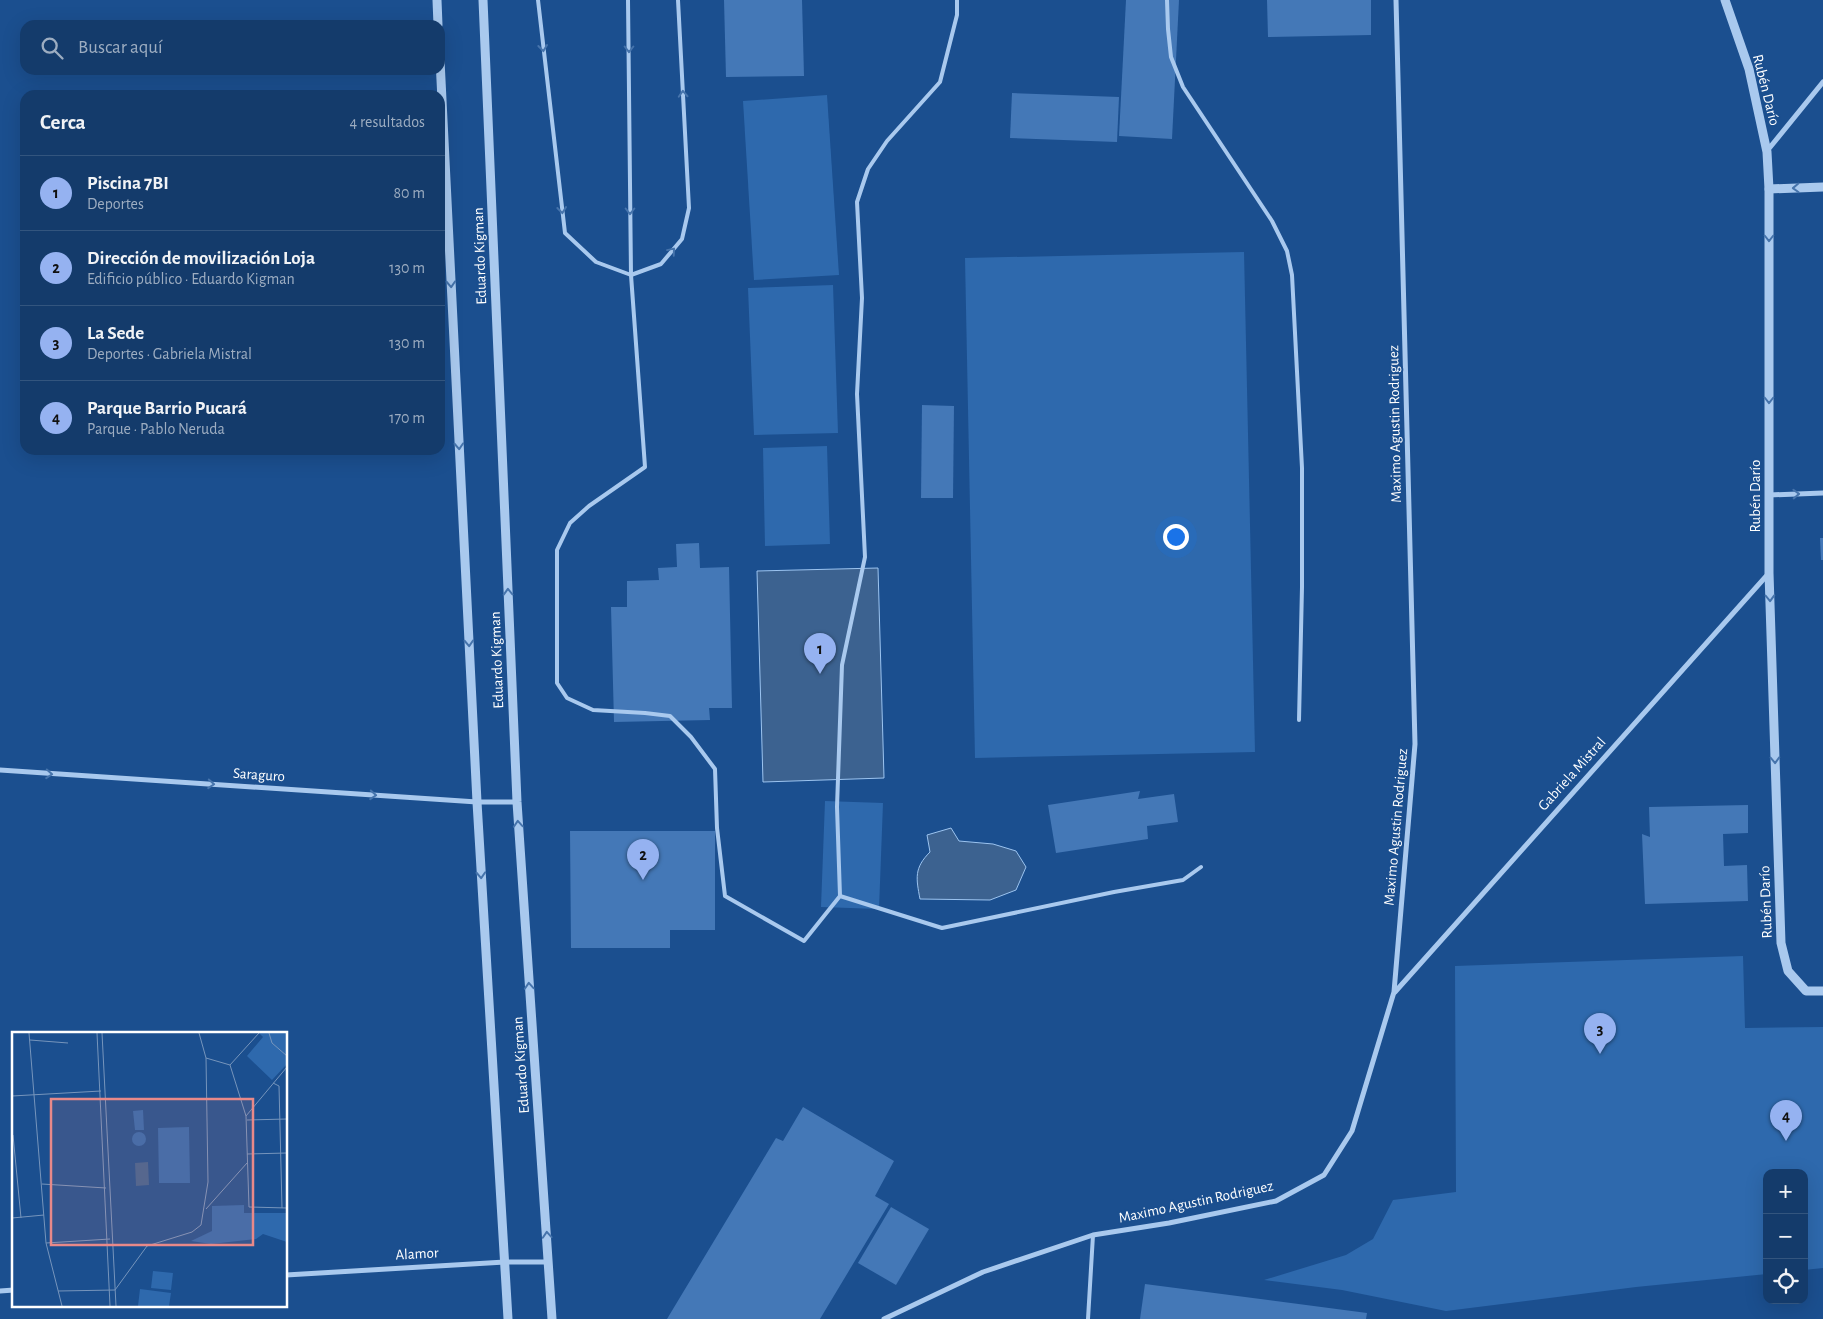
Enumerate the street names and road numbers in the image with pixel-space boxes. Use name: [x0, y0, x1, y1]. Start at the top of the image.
street label: Rubén Darío: [1750, 53, 1782, 127]
street label: Eduardo Kigman: [471, 207, 489, 305]
street label: Maximo Agustin Rodriguez: [1386, 345, 1404, 503]
street label: Rubén Darío: [1748, 460, 1763, 532]
street label: Eduardo Kigman: [488, 611, 506, 709]
street label: Gabriela Mistral: [1535, 734, 1609, 814]
street label: Maximo Agustin Rodriguez: [1382, 748, 1410, 906]
street label: Saraguro: [232, 766, 286, 784]
street label: Rubén Darío: [1757, 865, 1775, 939]
street label: Eduardo Kigman: [510, 1016, 532, 1114]
street label: Maximo Agustin Rodriguez: [1117, 1178, 1275, 1226]
street label: Alamor: [395, 1245, 439, 1263]

